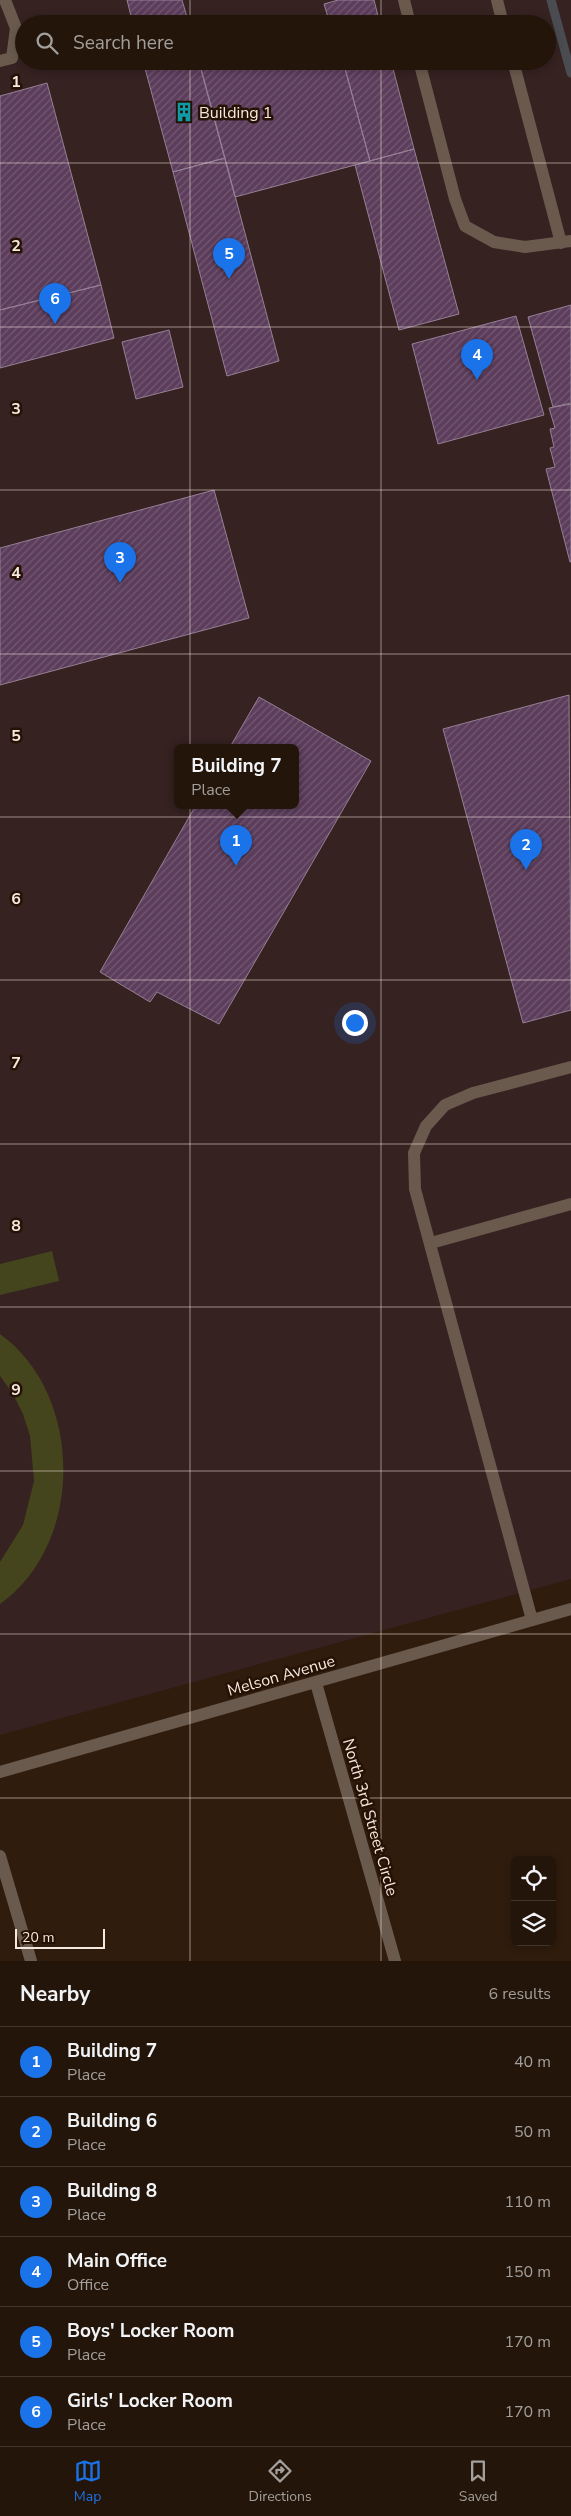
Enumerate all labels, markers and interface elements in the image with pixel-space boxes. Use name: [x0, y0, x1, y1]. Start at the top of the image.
search box: [15, 15, 556, 70]
icon: search: [33, 29, 61, 57]
text: Search here: [73, 30, 174, 56]
text: 1: [11, 71, 21, 93]
building icon: Building 1: [173, 101, 195, 123]
place label: Building 1: [199, 102, 272, 124]
text: 2: [11, 235, 21, 257]
pin: 5: [213, 238, 245, 279]
pin: 6: [39, 283, 71, 324]
pin: 4: [461, 339, 493, 380]
text: 3: [11, 398, 21, 420]
pin: 3: [104, 542, 136, 583]
text: 4: [11, 562, 21, 584]
text: 5: [11, 725, 21, 747]
popup: [174, 744, 299, 809]
text: Building 7: [191, 753, 282, 779]
text: Place: [191, 779, 230, 801]
pin: 1: [220, 825, 252, 866]
pin: 2: [510, 829, 542, 870]
text: 6: [11, 888, 21, 910]
your location: [342, 1010, 368, 1036]
text: 7: [11, 1052, 21, 1074]
text: 8: [11, 1215, 21, 1237]
text: 9: [11, 1379, 21, 1401]
street label: Melson Avenue: [225, 1650, 338, 1702]
street label: North 3rd Street Circle: [337, 1736, 403, 1899]
map controls: [511, 1856, 556, 1946]
button: locate: [511, 1856, 556, 1901]
button: layers: [511, 1901, 556, 1946]
scale bar: [15, 1926, 105, 1949]
text: 20 m: [22, 1928, 54, 1947]
text: Nearby: [20, 1980, 90, 2008]
text: 6 results: [489, 1983, 551, 2005]
text: Building 7: [67, 2038, 157, 2064]
text: 1: [31, 2051, 41, 2073]
text: 40 m: [514, 2051, 551, 2073]
text: Place: [67, 2064, 106, 2086]
text: Building 6: [67, 2108, 157, 2134]
text: 2: [31, 2121, 41, 2143]
text: 50 m: [514, 2121, 551, 2143]
text: Place: [67, 2134, 106, 2156]
text: Building 8: [67, 2178, 157, 2204]
text: 3: [31, 2191, 41, 2213]
text: 110 m: [504, 2191, 551, 2213]
text: Place: [67, 2204, 106, 2226]
text: Main Office: [67, 2248, 167, 2274]
text: 4: [31, 2261, 41, 2283]
text: 150 m: [504, 2261, 551, 2283]
text: Office: [67, 2274, 109, 2296]
text: Boys' Locker Room: [67, 2318, 234, 2344]
text: 5: [31, 2331, 41, 2353]
text: 170 m: [504, 2331, 551, 2353]
text: Place: [67, 2344, 106, 2366]
text: Girls' Locker Room: [67, 2388, 233, 2414]
text: 6: [31, 2401, 41, 2423]
text: 170 m: [504, 2401, 551, 2423]
text: Place: [67, 2414, 106, 2436]
tab: Map: [74, 2457, 102, 2506]
tab: Directions: [249, 2457, 312, 2506]
tab: Saved: [459, 2457, 497, 2506]

